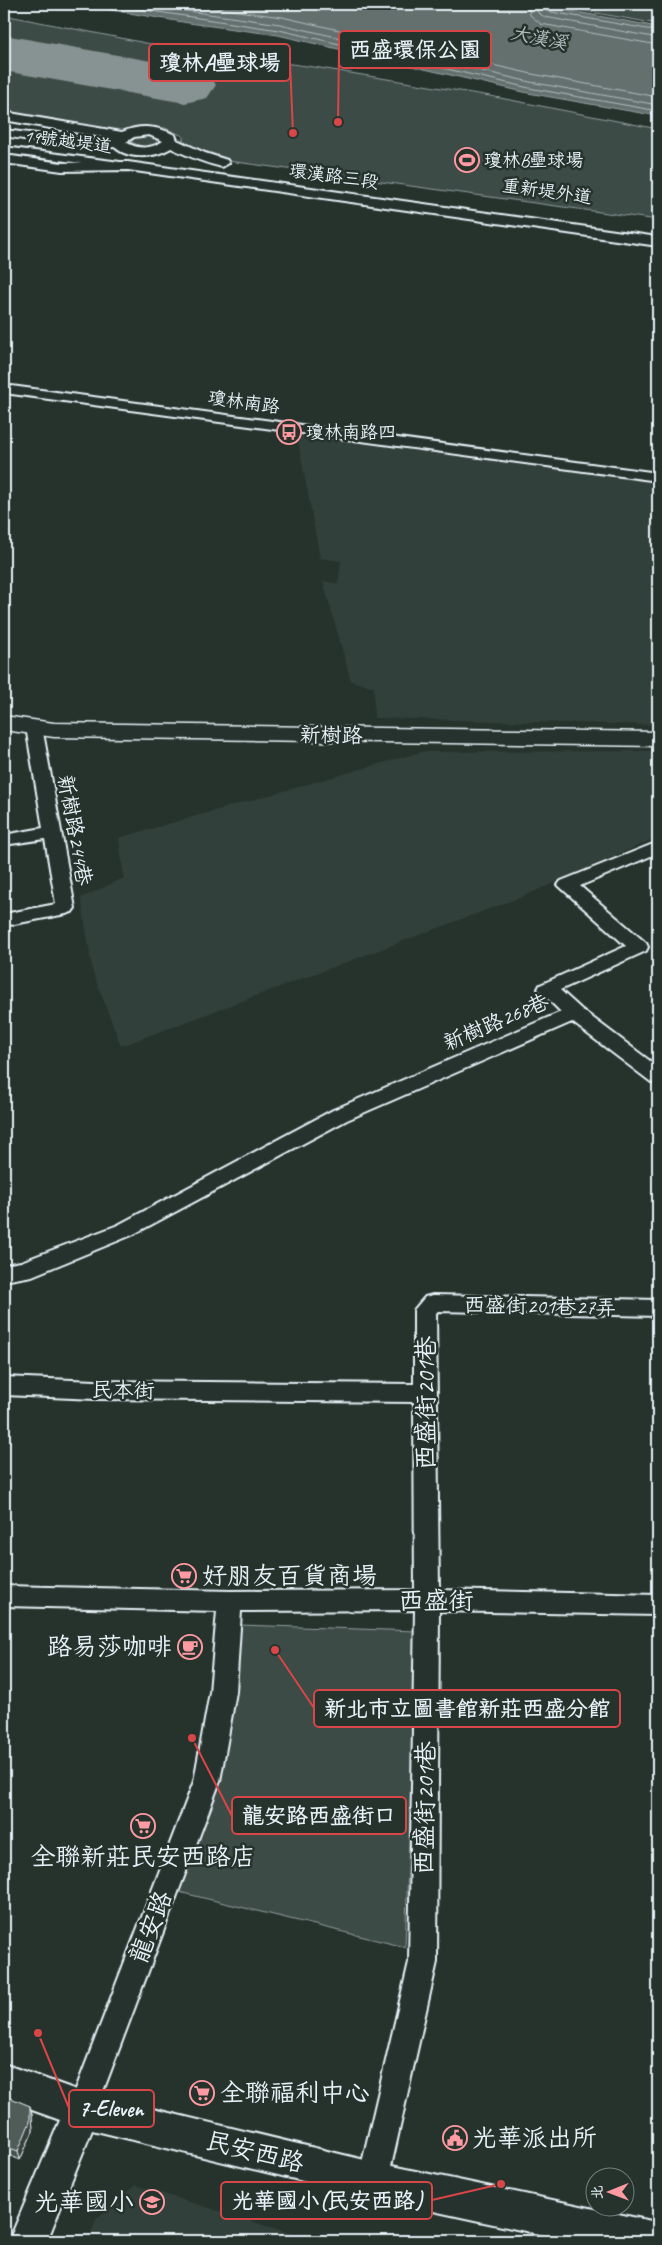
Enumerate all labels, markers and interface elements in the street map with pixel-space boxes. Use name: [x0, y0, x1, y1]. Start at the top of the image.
water label: 大漢溪: [509, 21, 570, 55]
callout: 西盛環保公園: [339, 31, 491, 68]
text: 西盛環保公園: [349, 36, 481, 64]
callout: 瓊林A壘球場: [149, 44, 290, 81]
text: 瓊林A壘球場: [159, 49, 281, 77]
street label: 19號越堤道: [23, 125, 113, 157]
sports icon: 瓊林B壘球場: [454, 147, 480, 173]
place label: 瓊林B壘球場: [484, 149, 583, 171]
street label: 環漢路三段: [288, 159, 380, 193]
street label: 重新堤外道: [501, 174, 593, 208]
street label: 瓊林南路: [207, 386, 281, 418]
bus stop icon: 瓊林南路四: [276, 419, 302, 445]
place label: 瓊林南路四: [306, 421, 396, 443]
street label: 新樹路: [299, 721, 363, 749]
street label: 新樹路244巷: [52, 772, 98, 888]
street label: 新樹路268巷: [439, 988, 553, 1056]
street label: 西盛街201巷27弄: [464, 1292, 616, 1320]
street label: 西盛街201巷: [410, 1336, 442, 1470]
street label: 民本街: [91, 1376, 155, 1404]
place label: 好朋友百貨商場: [202, 1560, 377, 1592]
supermarket icon: 好朋友百貨商場: [171, 1563, 197, 1589]
street label: 西盛街: [398, 1585, 474, 1617]
place label: 路易莎咖啡: [47, 1631, 172, 1663]
cafe icon: 路易莎咖啡: [177, 1634, 203, 1660]
callout: 新北市立圖書館新莊西盛分館: [314, 1690, 620, 1727]
text: 新北市立圖書館新莊西盛分館: [324, 1695, 610, 1723]
street label: 西盛街201巷: [408, 1741, 442, 1875]
callout: 龍安路西盛街口: [232, 1797, 406, 1834]
text: 龍安路西盛街口: [242, 1802, 396, 1830]
supermarket icon: 全聯新莊民安西路店: [130, 1813, 156, 1839]
place label: 全聯新莊民安西路店: [30, 1841, 256, 1873]
street label: 龍安路: [123, 1886, 179, 1968]
place label: 全聯福利中心: [220, 2077, 370, 2109]
supermarket icon: 全聯福利中心: [189, 2080, 215, 2106]
callout: 7-Eleven: [69, 2090, 154, 2127]
text: 7-Eleven: [79, 2095, 145, 2123]
place label: 光華派出所: [472, 2122, 597, 2154]
street label: 民安西路: [203, 2124, 307, 2180]
public building icon: 光華派出所: [442, 2125, 468, 2151]
north arrow: [584, 2168, 634, 2218]
callout: 光華國小(民安西路): [221, 2182, 432, 2219]
text: 北: [589, 2185, 606, 2199]
place label: 光華國小: [34, 2186, 134, 2218]
text: 光華國小(民安西路): [232, 2187, 424, 2215]
school or university icon: 光華國小: [139, 2189, 165, 2215]

